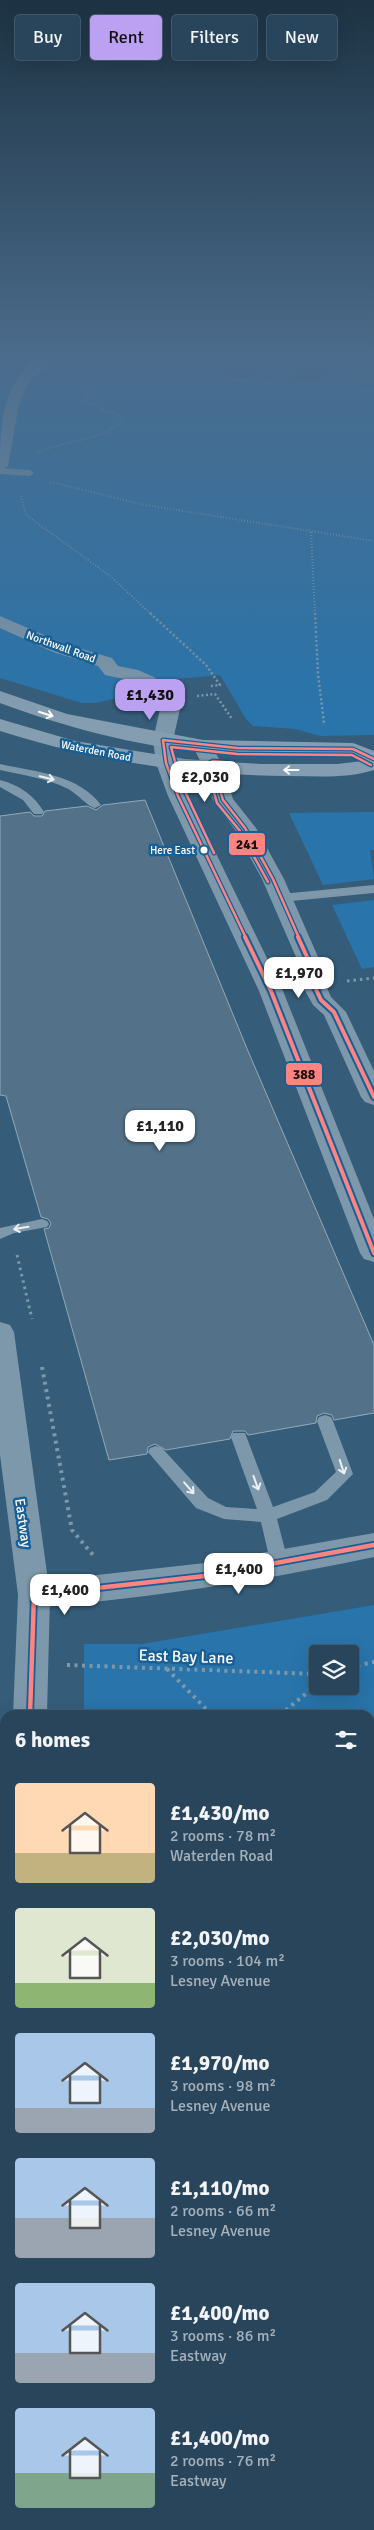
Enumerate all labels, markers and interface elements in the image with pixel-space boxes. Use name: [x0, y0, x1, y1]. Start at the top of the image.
chip: Buy: [15, 15, 80, 60]
chip: Rent: [90, 15, 162, 60]
chip: Filters: [172, 15, 257, 60]
chip: New: [267, 15, 337, 60]
street label: Northwall Road: [25, 628, 98, 666]
pin: £1,430: [109, 678, 191, 721]
text: £1,430: [126, 685, 174, 705]
one-way arrow: [37, 710, 53, 719]
street label: Waterden Road: [60, 738, 132, 764]
pin: £2,030: [164, 760, 246, 803]
one-way arrow: [283, 765, 299, 775]
text: £2,030: [181, 767, 229, 787]
one-way arrow: [39, 774, 55, 784]
line badge: 241: [228, 832, 266, 856]
text: 241: [236, 836, 259, 853]
place label: Here East: [150, 844, 195, 857]
marker: Here East: [199, 845, 209, 855]
pin: £1,970: [258, 956, 340, 999]
text: £1,970: [275, 963, 323, 983]
line badge: 388: [285, 1062, 323, 1086]
text: 388: [293, 1066, 316, 1083]
pin: £1,110: [119, 1110, 201, 1152]
text: £1,110: [136, 1116, 184, 1136]
one-way arrow: [13, 1223, 29, 1233]
one-way arrow: [338, 1459, 348, 1475]
one-way arrow: [252, 1475, 261, 1490]
one-way arrow: [183, 1481, 195, 1494]
street label: Eastway: [11, 1497, 35, 1549]
pin: £1,400: [198, 1552, 280, 1595]
text: £1,400: [215, 1559, 263, 1579]
pin: £1,400: [24, 1574, 106, 1616]
text: £1,400: [41, 1580, 89, 1600]
street label: East Bay Lane: [138, 1645, 234, 1669]
map controls: [309, 1645, 359, 1695]
button: layers: [309, 1645, 359, 1695]
icon: filters: [332, 1726, 360, 1754]
text: 6 homes: [15, 1727, 90, 1753]
text: £1,430/mo: [170, 1800, 269, 1826]
icon: home: [55, 1803, 115, 1863]
text: 2 rooms · 78 m²: [170, 1826, 276, 1846]
text: Waterden Road: [170, 1846, 273, 1866]
text: £2,030/mo: [170, 1925, 269, 1951]
icon: home: [55, 1928, 115, 1988]
text: 3 rooms · 104 m²: [170, 1951, 285, 1971]
text: Lesney Avenue: [170, 1971, 271, 1991]
text: £1,970/mo: [170, 2050, 269, 2076]
icon: home: [55, 2053, 115, 2113]
text: 3 rooms · 98 m²: [170, 2076, 276, 2096]
text: Lesney Avenue: [170, 2096, 271, 2116]
text: £1,110/mo: [170, 2175, 269, 2201]
icon: home: [55, 2178, 115, 2238]
text: 2 rooms · 66 m²: [170, 2201, 276, 2221]
text: Lesney Avenue: [170, 2221, 271, 2241]
text: £1,400/mo: [170, 2300, 269, 2326]
icon: home: [55, 2303, 115, 2363]
text: 3 rooms · 86 m²: [170, 2326, 276, 2346]
text: Eastway: [170, 2346, 227, 2366]
text: £1,400/mo: [170, 2425, 269, 2451]
icon: home: [55, 2428, 115, 2488]
text: 2 rooms · 76 m²: [170, 2451, 276, 2471]
text: Eastway: [170, 2471, 227, 2491]

